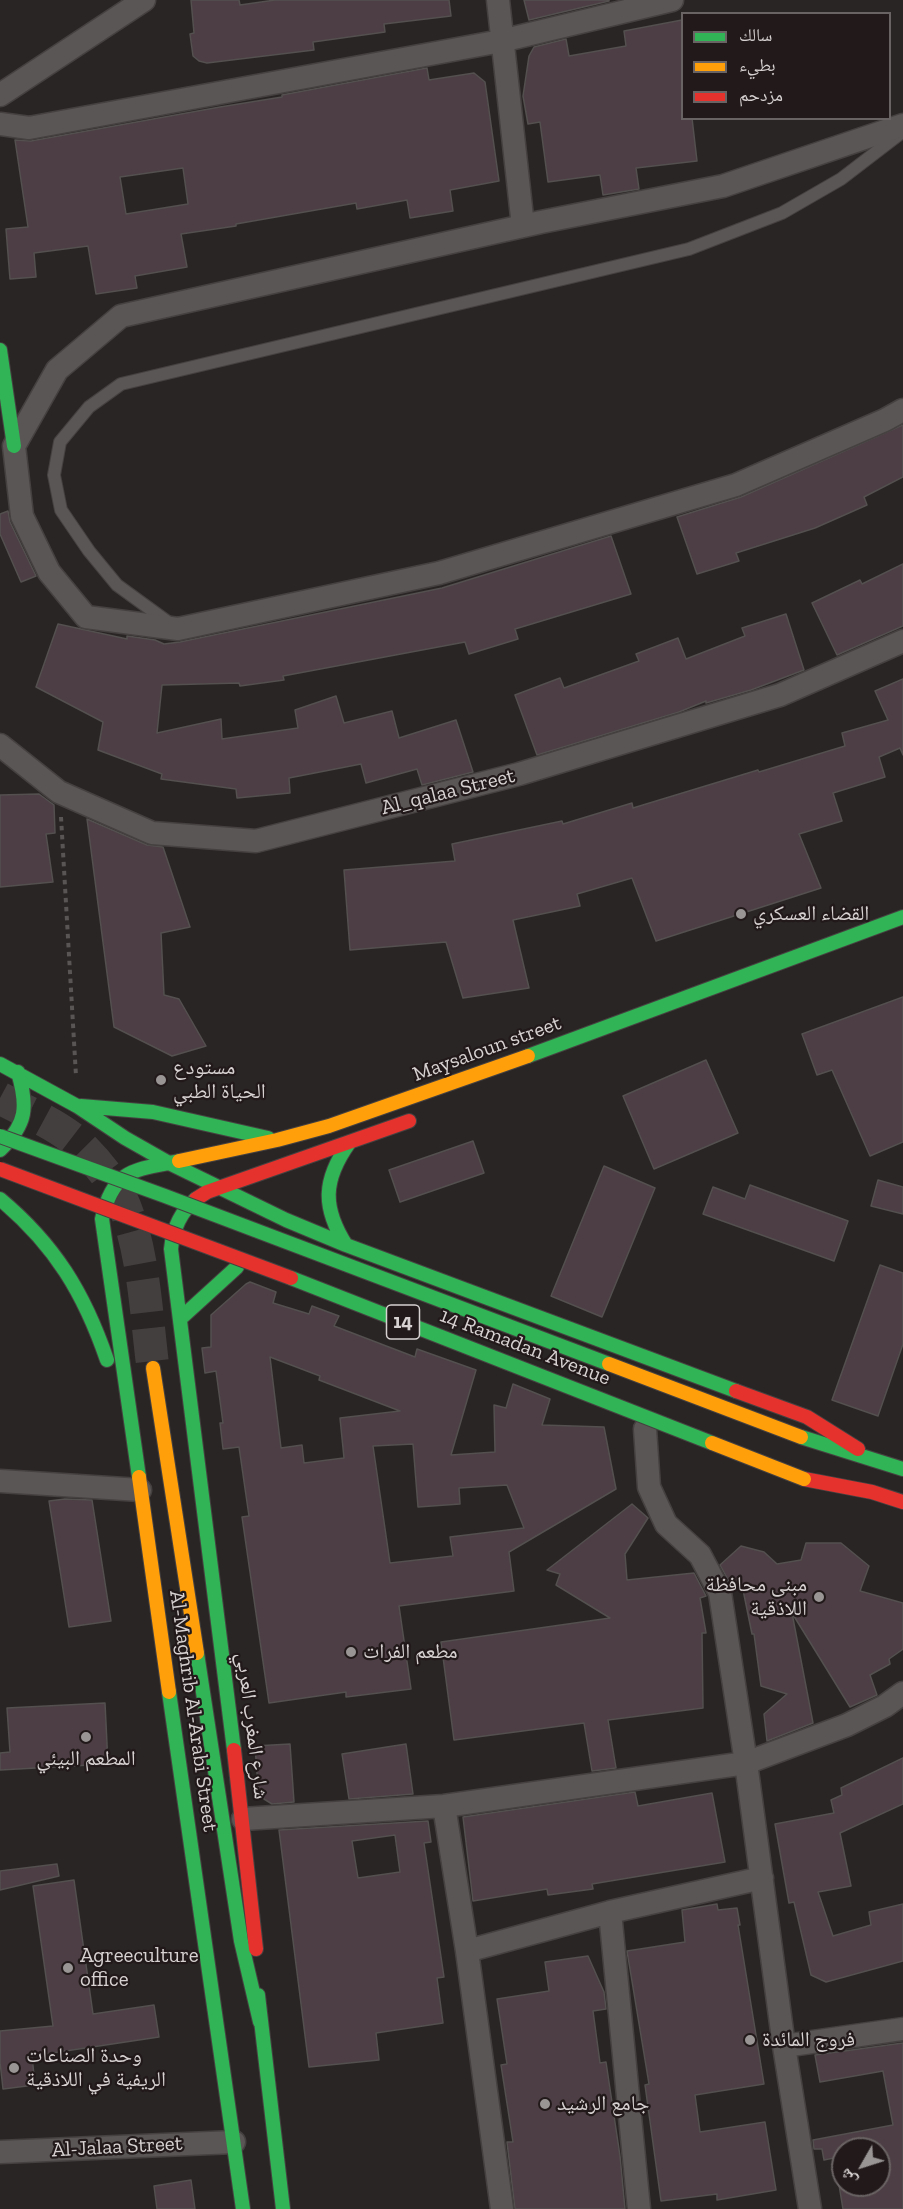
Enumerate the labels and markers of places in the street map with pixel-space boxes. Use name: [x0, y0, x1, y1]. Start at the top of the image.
place label: القضاء العسكري: [753, 901, 869, 927]
marker: القضاء العسكري: [734, 907, 748, 921]
place label: مستودع الحياة الطبي: [173, 1055, 266, 1105]
marker: مستودع الحياة الطبي: [154, 1073, 168, 1087]
place label: مبنى محافظة اللاذقية: [706, 1572, 807, 1622]
marker: مبنى محافظة اللاذقية: [812, 1590, 826, 1604]
place label: مطعم الفرات: [363, 1639, 458, 1665]
marker: مطعم الفرات: [344, 1645, 358, 1659]
marker: المطعم البيئي: [79, 1730, 93, 1744]
place label: المطعم البيئي: [36, 1746, 136, 1772]
place label: Agreeculture office: [80, 1943, 199, 1993]
marker: Agreeculture office: [61, 1961, 75, 1975]
place label: فروج المائدة: [762, 2027, 855, 2053]
marker: فروج المائدة: [743, 2033, 757, 2047]
place label: وحدة الصناعات الريفية في اللاذقية: [26, 2043, 166, 2093]
marker: وحدة الصناعات الريفية في اللاذقية: [7, 2061, 21, 2075]
place label: جامع الرشيد: [557, 2091, 649, 2117]
marker: جامع الرشيد: [538, 2097, 552, 2111]

